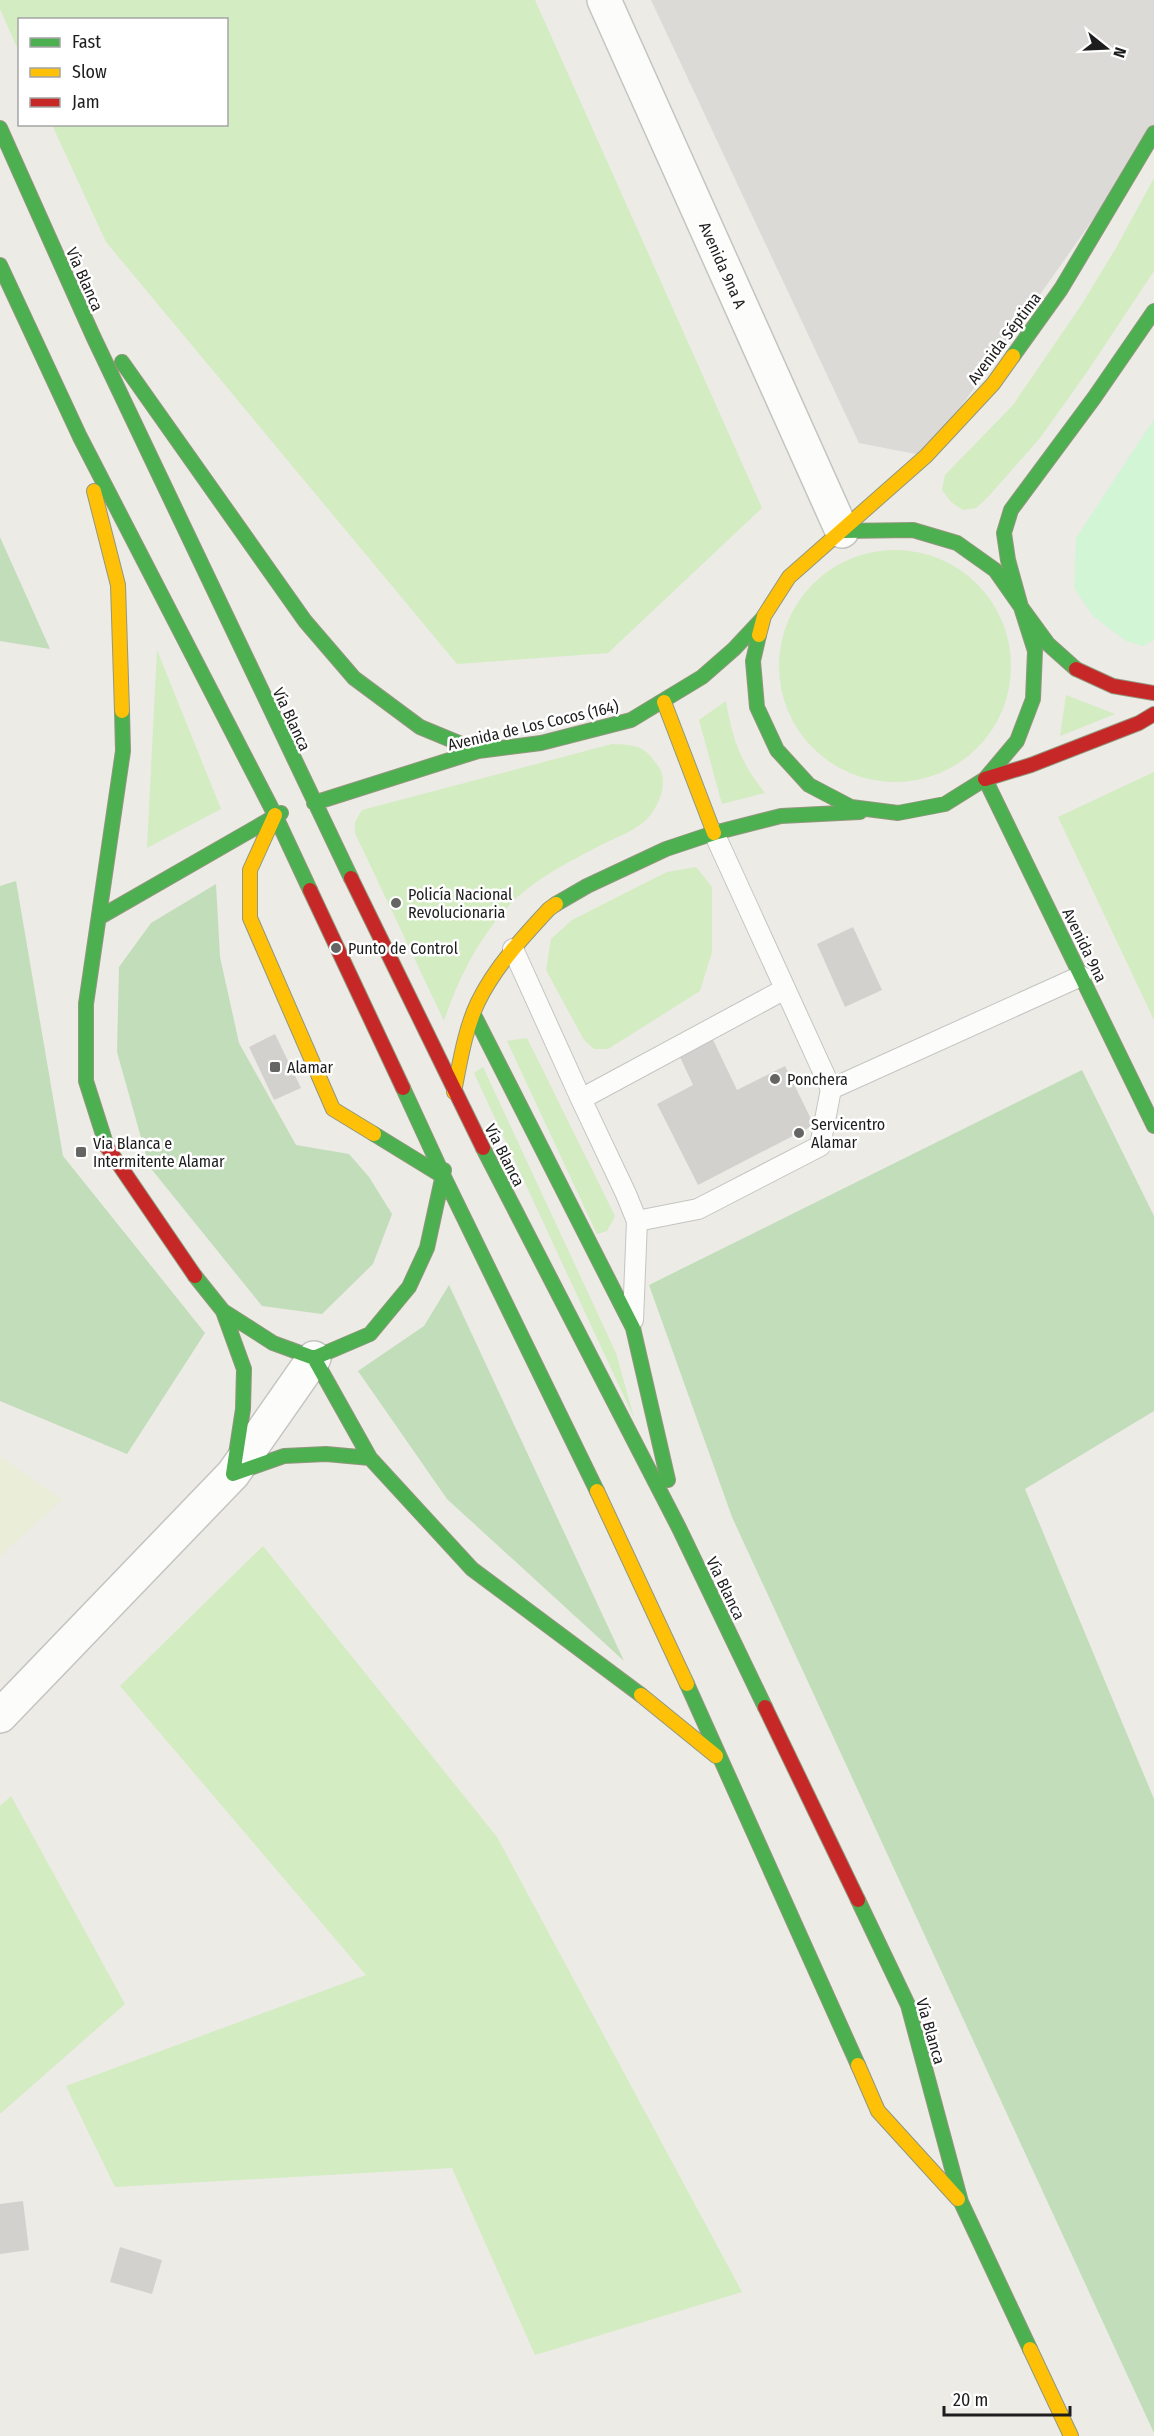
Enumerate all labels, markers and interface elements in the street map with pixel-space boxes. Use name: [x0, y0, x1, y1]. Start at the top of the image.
legend: [18, 18, 228, 126]
north arrow: [1076, 18, 1136, 78]
text: Fast: [72, 31, 101, 53]
text: N: [1109, 45, 1130, 60]
text: Slow: [72, 61, 107, 83]
text: Jam: [72, 91, 100, 113]
street label: Avenida 9na A: [695, 219, 750, 312]
street label: Vía Blanca: [62, 244, 107, 314]
street label: Avenida Séptima: [964, 289, 1045, 388]
street label: Vía Blanca: [269, 685, 315, 754]
street label: Avenida de Los Cocos (164): [446, 697, 621, 754]
place label: Policía Nacional Revolucionaria: [408, 885, 512, 922]
marker: Policía Nacional Revolucionaria: [389, 896, 403, 910]
street label: Avenida 9na: [1058, 905, 1111, 986]
place label: Punto de Control: [348, 939, 458, 958]
marker: Punto de Control: [329, 941, 343, 955]
place label: Alamar: [287, 1058, 334, 1077]
marker: Alamar: [268, 1060, 282, 1074]
place label: Ponchera: [787, 1070, 848, 1089]
marker: Ponchera: [768, 1072, 782, 1086]
place label: Servicentro Alamar: [811, 1115, 885, 1152]
street label: Vía Blanca: [481, 1121, 528, 1190]
marker: Servicentro Alamar: [792, 1126, 806, 1140]
place label: Via Blanca e Intermitente Alamar: [93, 1134, 225, 1171]
marker: Via Blanca e Intermitente Alamar: [74, 1145, 88, 1159]
street label: Vía Blanca: [702, 1554, 749, 1623]
street label: Vía Blanca: [912, 1996, 949, 2066]
scale bar: [944, 2379, 1070, 2417]
text: 20 m: [953, 2389, 988, 2411]

